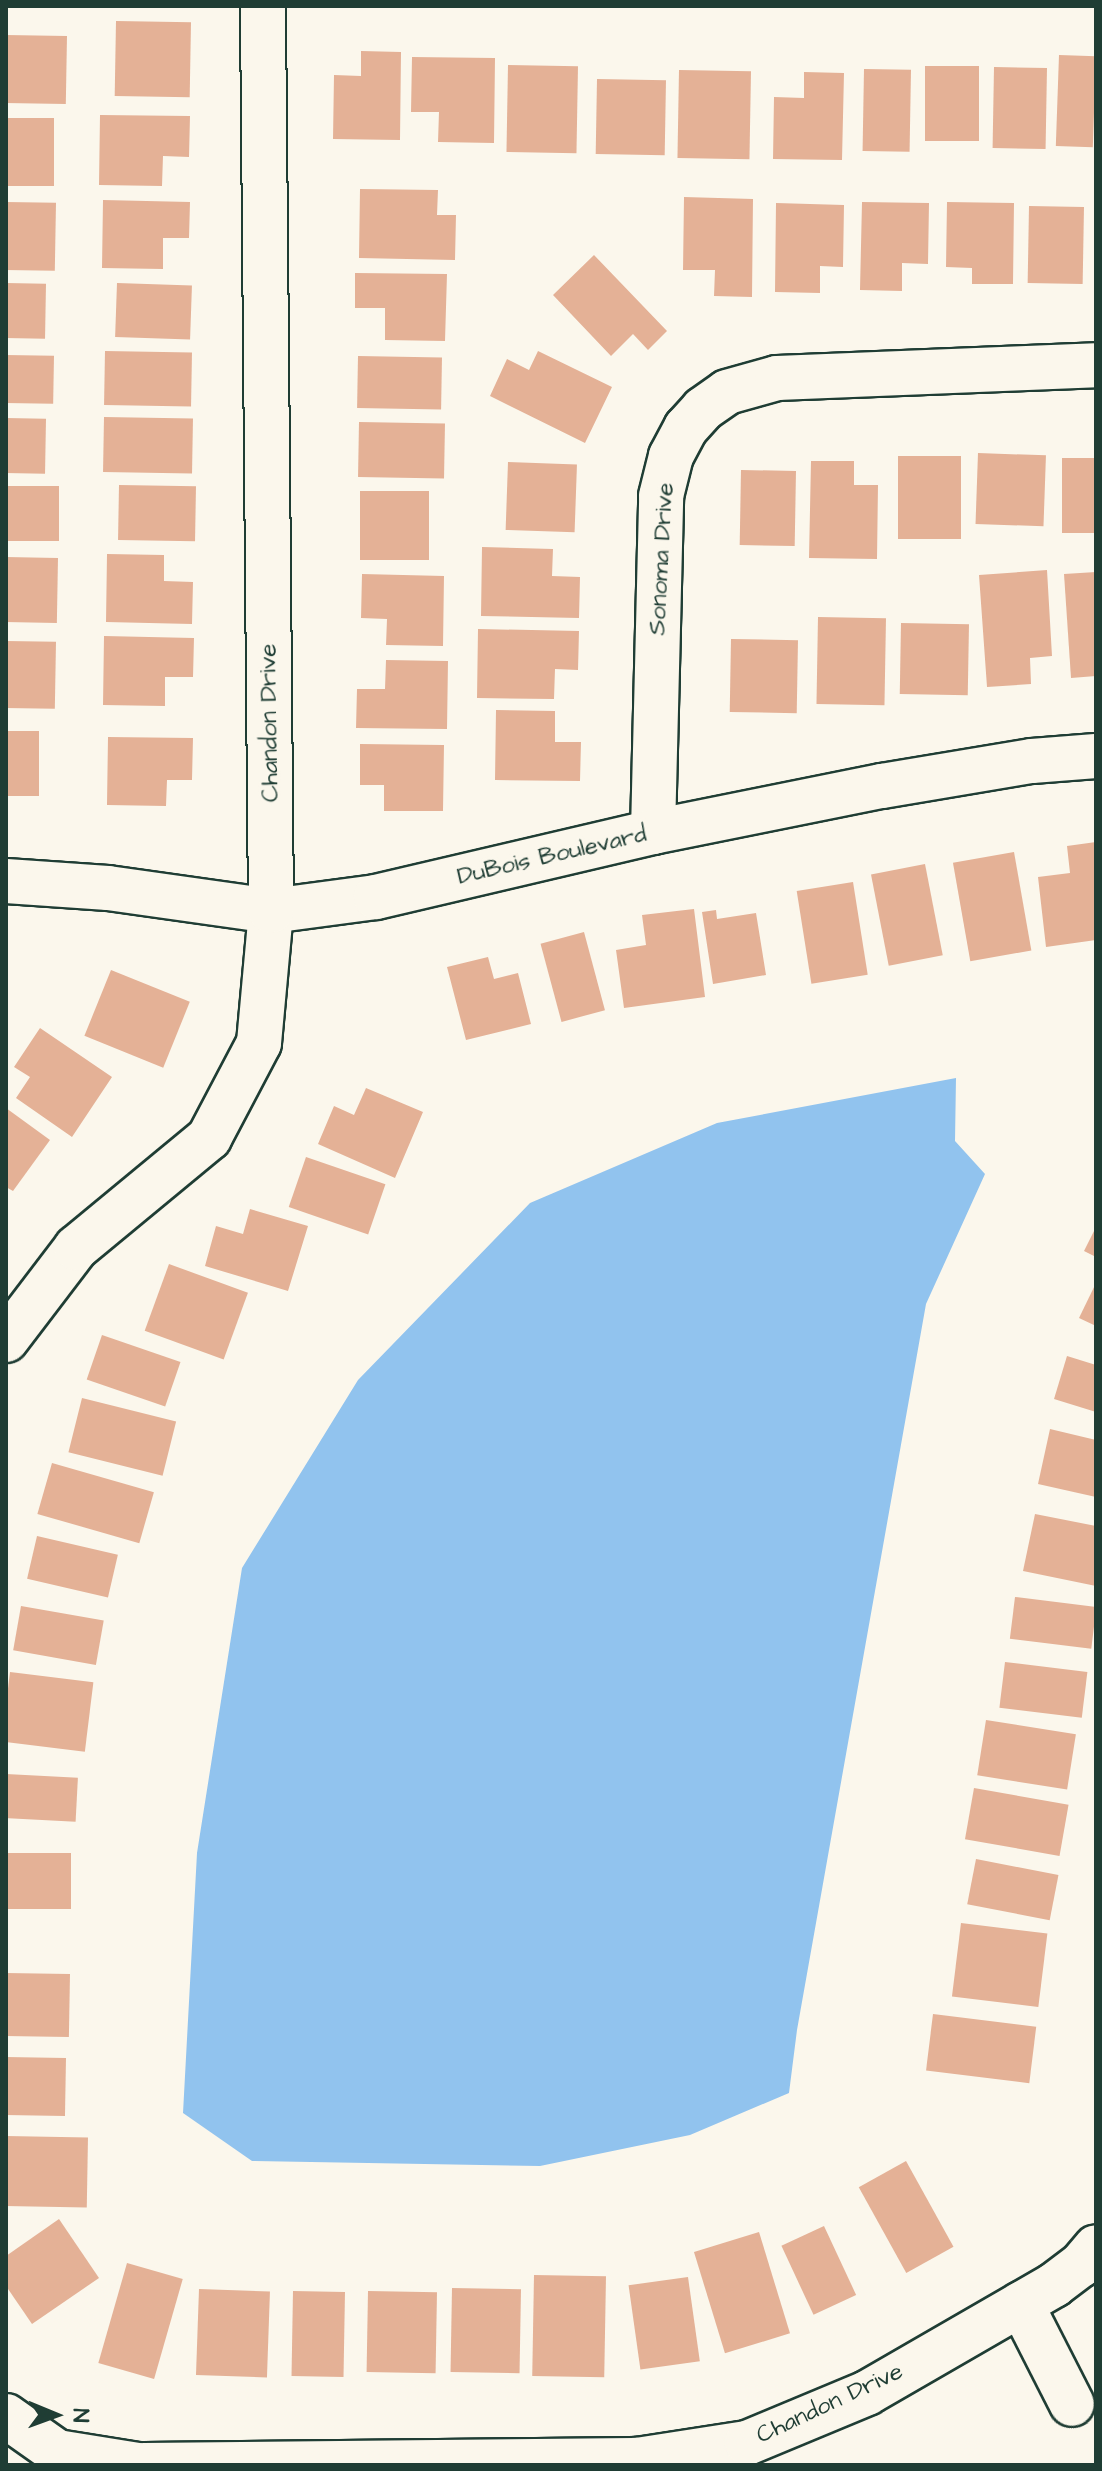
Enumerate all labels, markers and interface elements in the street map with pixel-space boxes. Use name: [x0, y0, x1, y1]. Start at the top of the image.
street label: Sonoma Drive: [644, 482, 680, 636]
street label: Chandon Drive: [254, 644, 286, 802]
street label: DuBois Boulevard: [455, 820, 649, 892]
street label: Chandon Drive: [752, 2357, 908, 2451]
north arrow: [16, 2375, 96, 2455]
text: N: [65, 2408, 96, 2423]

